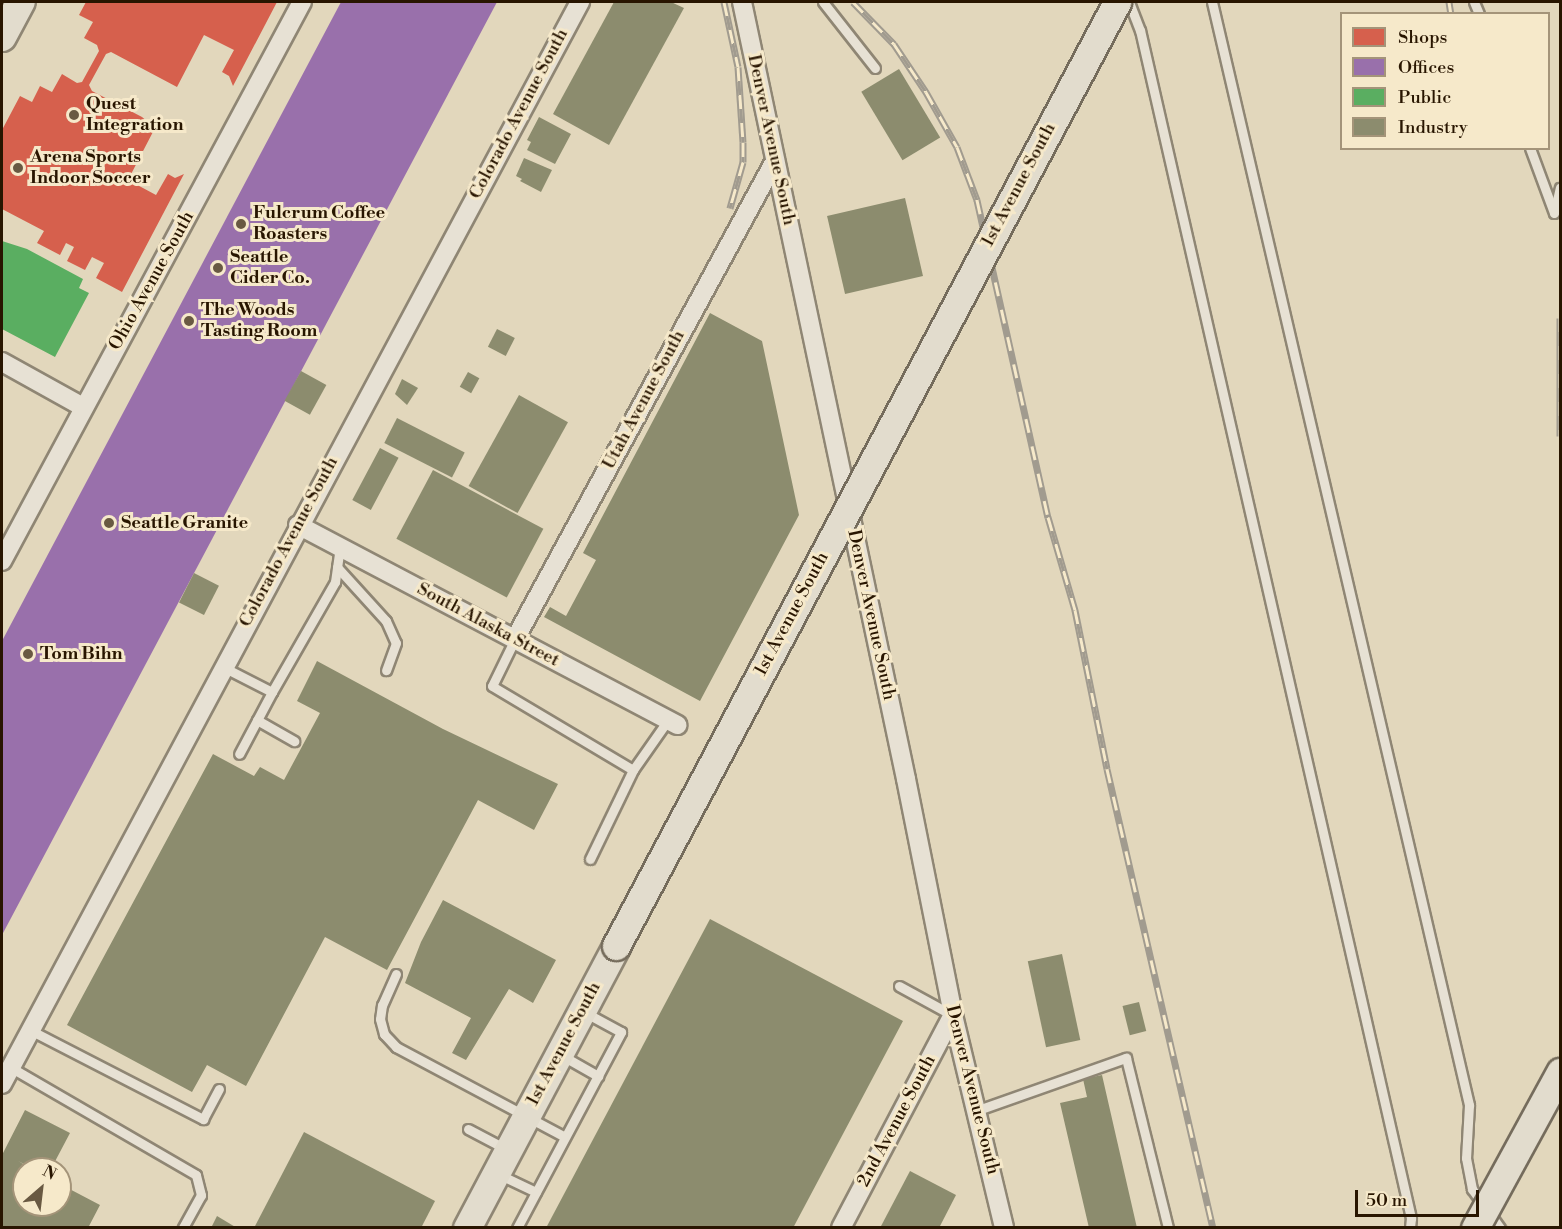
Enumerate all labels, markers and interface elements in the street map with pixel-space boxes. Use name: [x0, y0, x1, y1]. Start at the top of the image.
legend: [1340, 12, 1550, 150]
street label: Colorado Avenue South: [465, 25, 573, 203]
text: Shops: [1398, 26, 1447, 49]
street label: Denver Avenue South: [742, 53, 800, 227]
text: Offices: [1398, 56, 1454, 79]
text: Public: [1398, 86, 1451, 109]
place label: Quest Integration: [86, 94, 183, 136]
marker: Quest Integration: [67, 108, 81, 122]
text: Industry: [1398, 116, 1468, 139]
street label: 1st Avenue South: [977, 119, 1061, 251]
place label: Arena Sports Indoor Soccer: [30, 147, 151, 190]
marker: Arena Sports Indoor Soccer: [11, 161, 25, 175]
place label: Fulcrum Coffee Roasters: [253, 203, 385, 246]
street label: Ohio Avenue South: [105, 208, 199, 354]
marker: Fulcrum Coffee Roasters: [234, 217, 248, 231]
place label: Seattle Cider Co.: [230, 247, 310, 290]
marker: Seattle Cider Co.: [211, 261, 225, 275]
place label: The Woods Tasting Room: [201, 300, 317, 342]
marker: The Woods Tasting Room: [182, 314, 196, 328]
street label: Utah Avenue South: [598, 327, 690, 473]
street label: Colorado Avenue South: [235, 453, 343, 631]
place label: Seattle Granite: [121, 512, 248, 534]
marker: Seattle Granite: [102, 516, 116, 530]
street label: Denver Avenue South: [842, 528, 900, 702]
street label: 1st Avenue South: [750, 548, 834, 680]
street label: South Alaska Street: [413, 578, 563, 672]
place label: Tom Bihn: [40, 643, 123, 665]
marker: Tom Bihn: [21, 647, 35, 661]
street label: 1st Avenue South: [522, 978, 606, 1110]
street label: Denver Avenue South: [940, 1003, 1004, 1177]
street label: 2nd Avenue South: [853, 1051, 941, 1191]
north arrow: [12, 1157, 72, 1217]
text: N: [39, 1161, 60, 1185]
scale bar: [1358, 1178, 1482, 1216]
text: 50 m: [1366, 1189, 1407, 1212]

